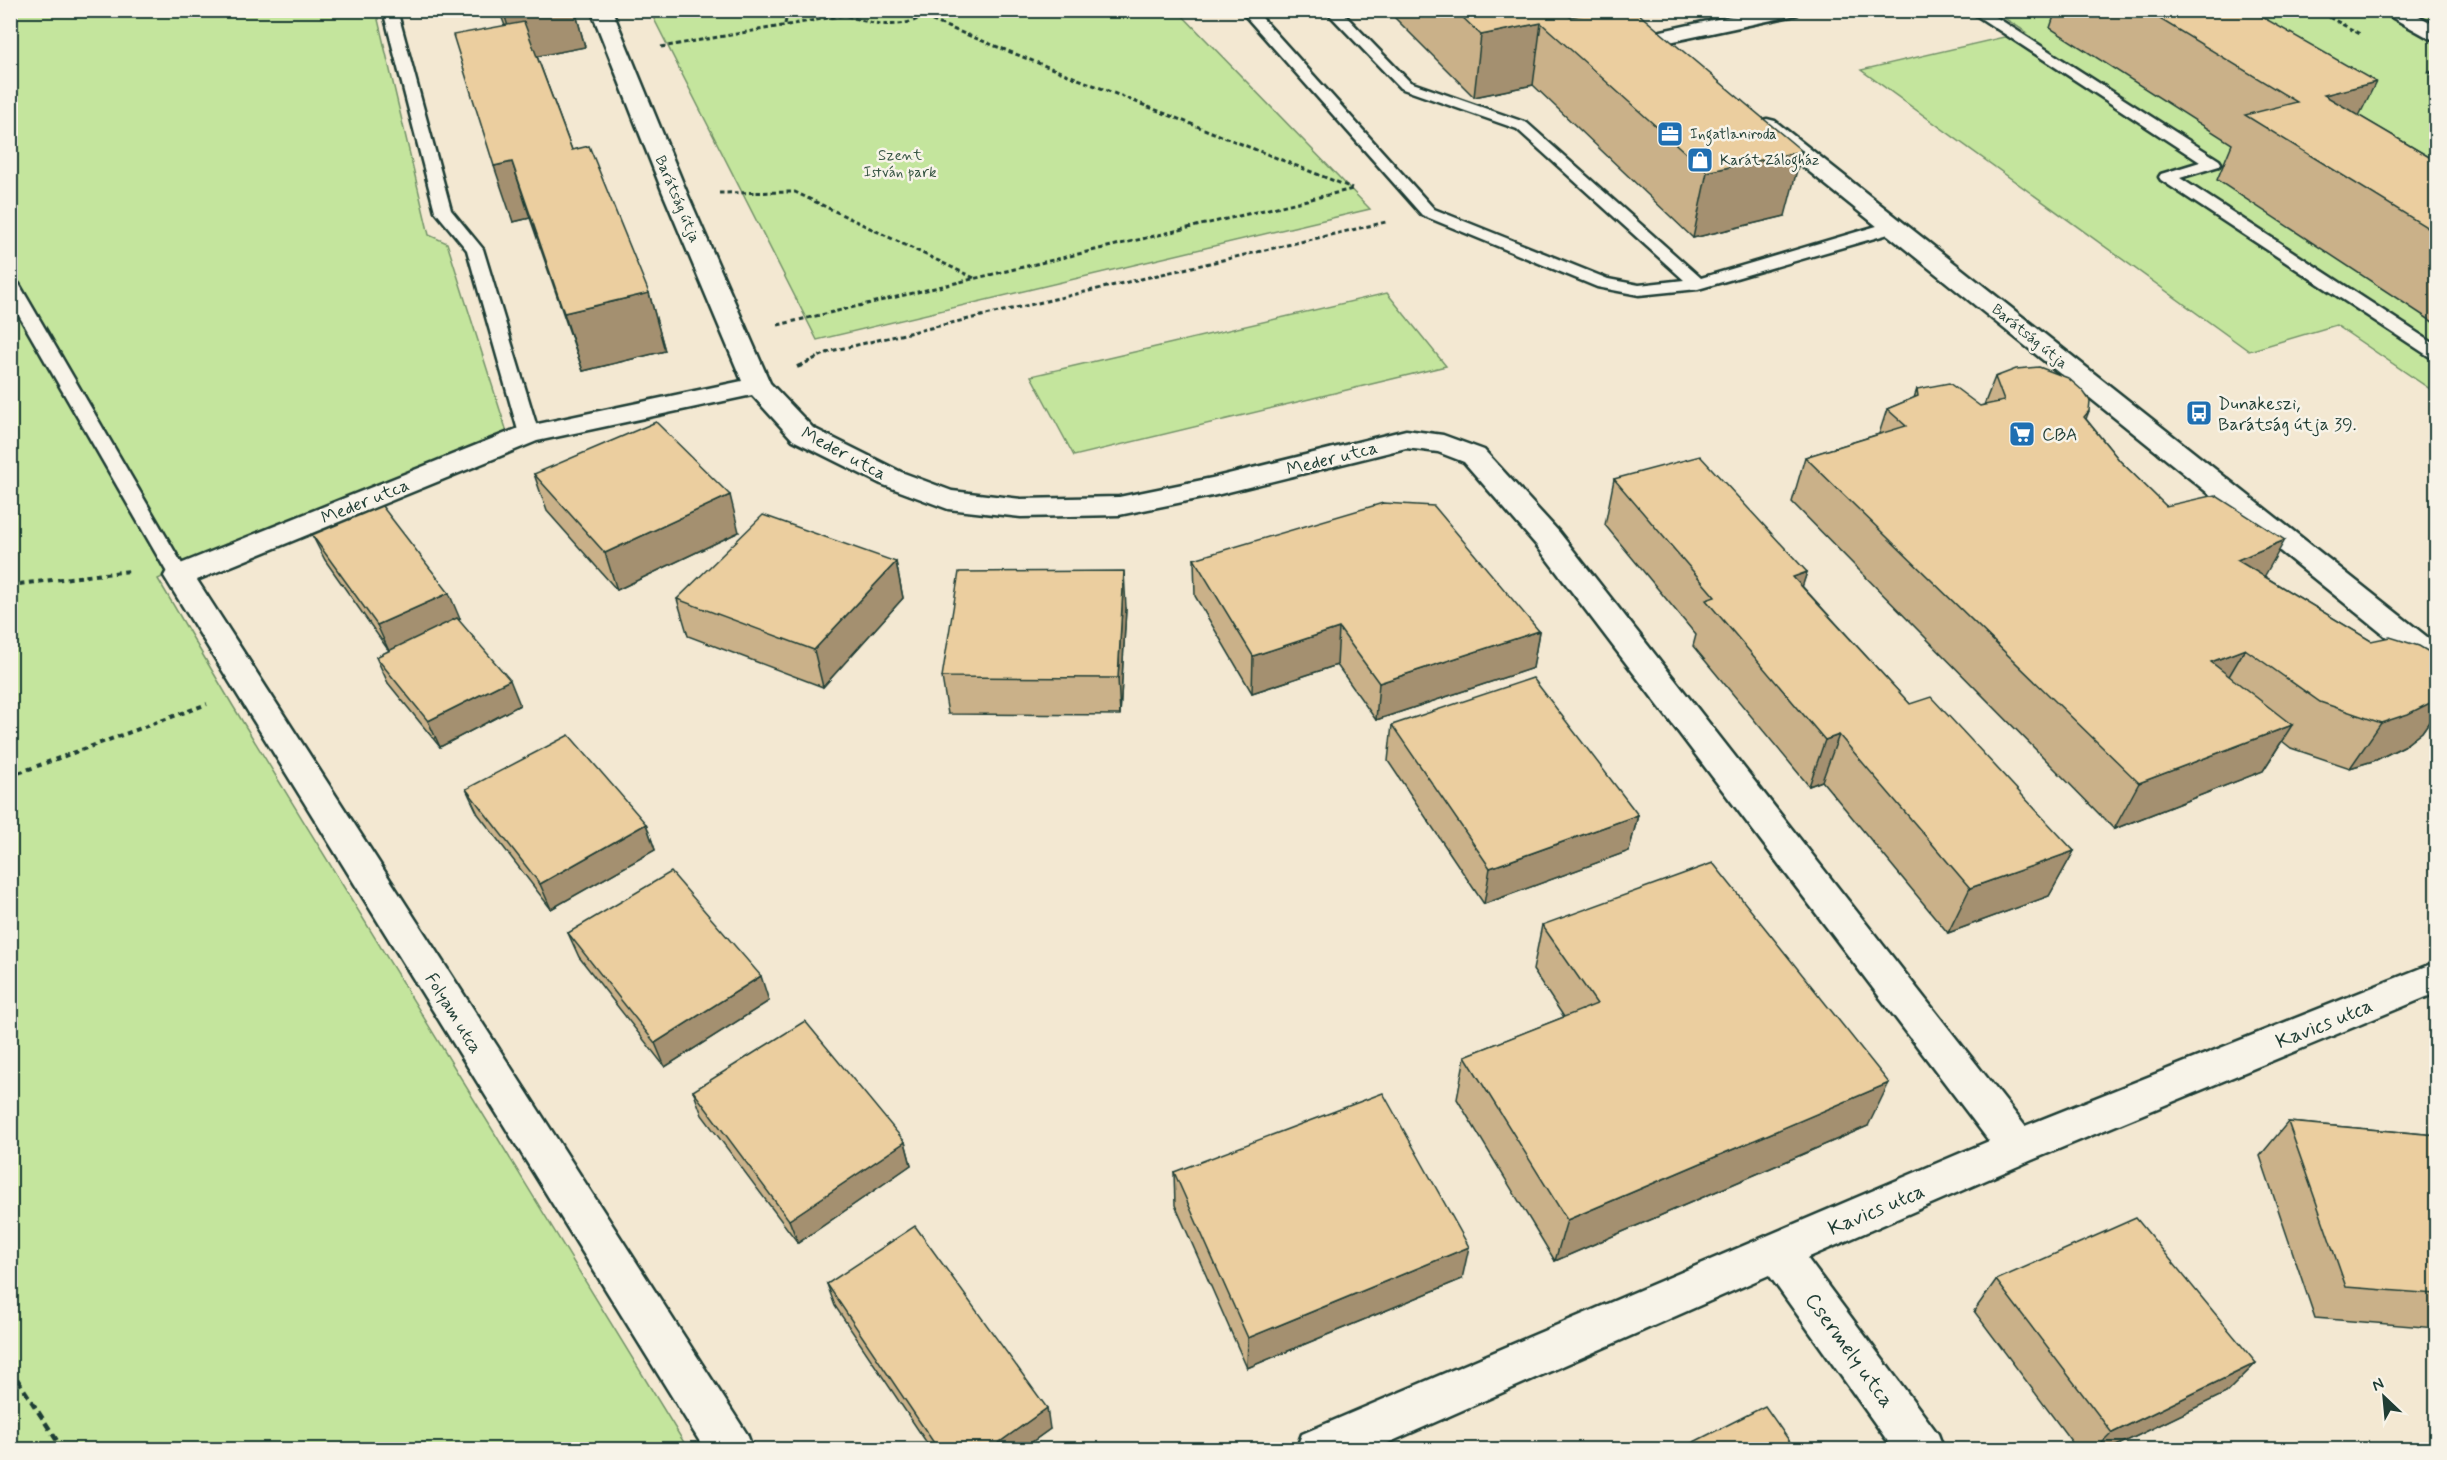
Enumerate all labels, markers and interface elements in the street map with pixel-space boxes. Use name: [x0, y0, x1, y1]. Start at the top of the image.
office icon: Ingatlaniroda: [1655, 119, 1685, 149]
place label: Ingatlaniroda: [1690, 125, 1777, 146]
shop icon: Karát Zálogház: [1685, 145, 1715, 175]
park label: Szent István park: [863, 146, 937, 183]
place label: Karát Zálogház: [1720, 151, 1819, 172]
street label: Barátság útja: [650, 153, 704, 246]
street label: Barátság útja: [1987, 300, 2072, 374]
place label: Dunakeszi, Barátság útja 39.: [2218, 392, 2357, 437]
bus stop icon: Dunakeszi, Barátság útja 39.: [2184, 398, 2214, 428]
supermarket icon: CBA: [2007, 419, 2037, 449]
street label: Meder utca: [797, 421, 890, 486]
place label: CBA: [2042, 423, 2078, 447]
street label: Meder utca: [1284, 436, 1380, 482]
street label: Meder utca: [318, 473, 413, 530]
street label: Folyam utca: [419, 969, 487, 1058]
street label: Kavics utca: [2272, 992, 2377, 1056]
street label: Kavics utca: [1824, 1177, 1929, 1243]
street label: Csermely utca: [1798, 1288, 1900, 1414]
north arrow: [2354, 1367, 2414, 1427]
text: N: [2369, 1373, 2387, 1397]

